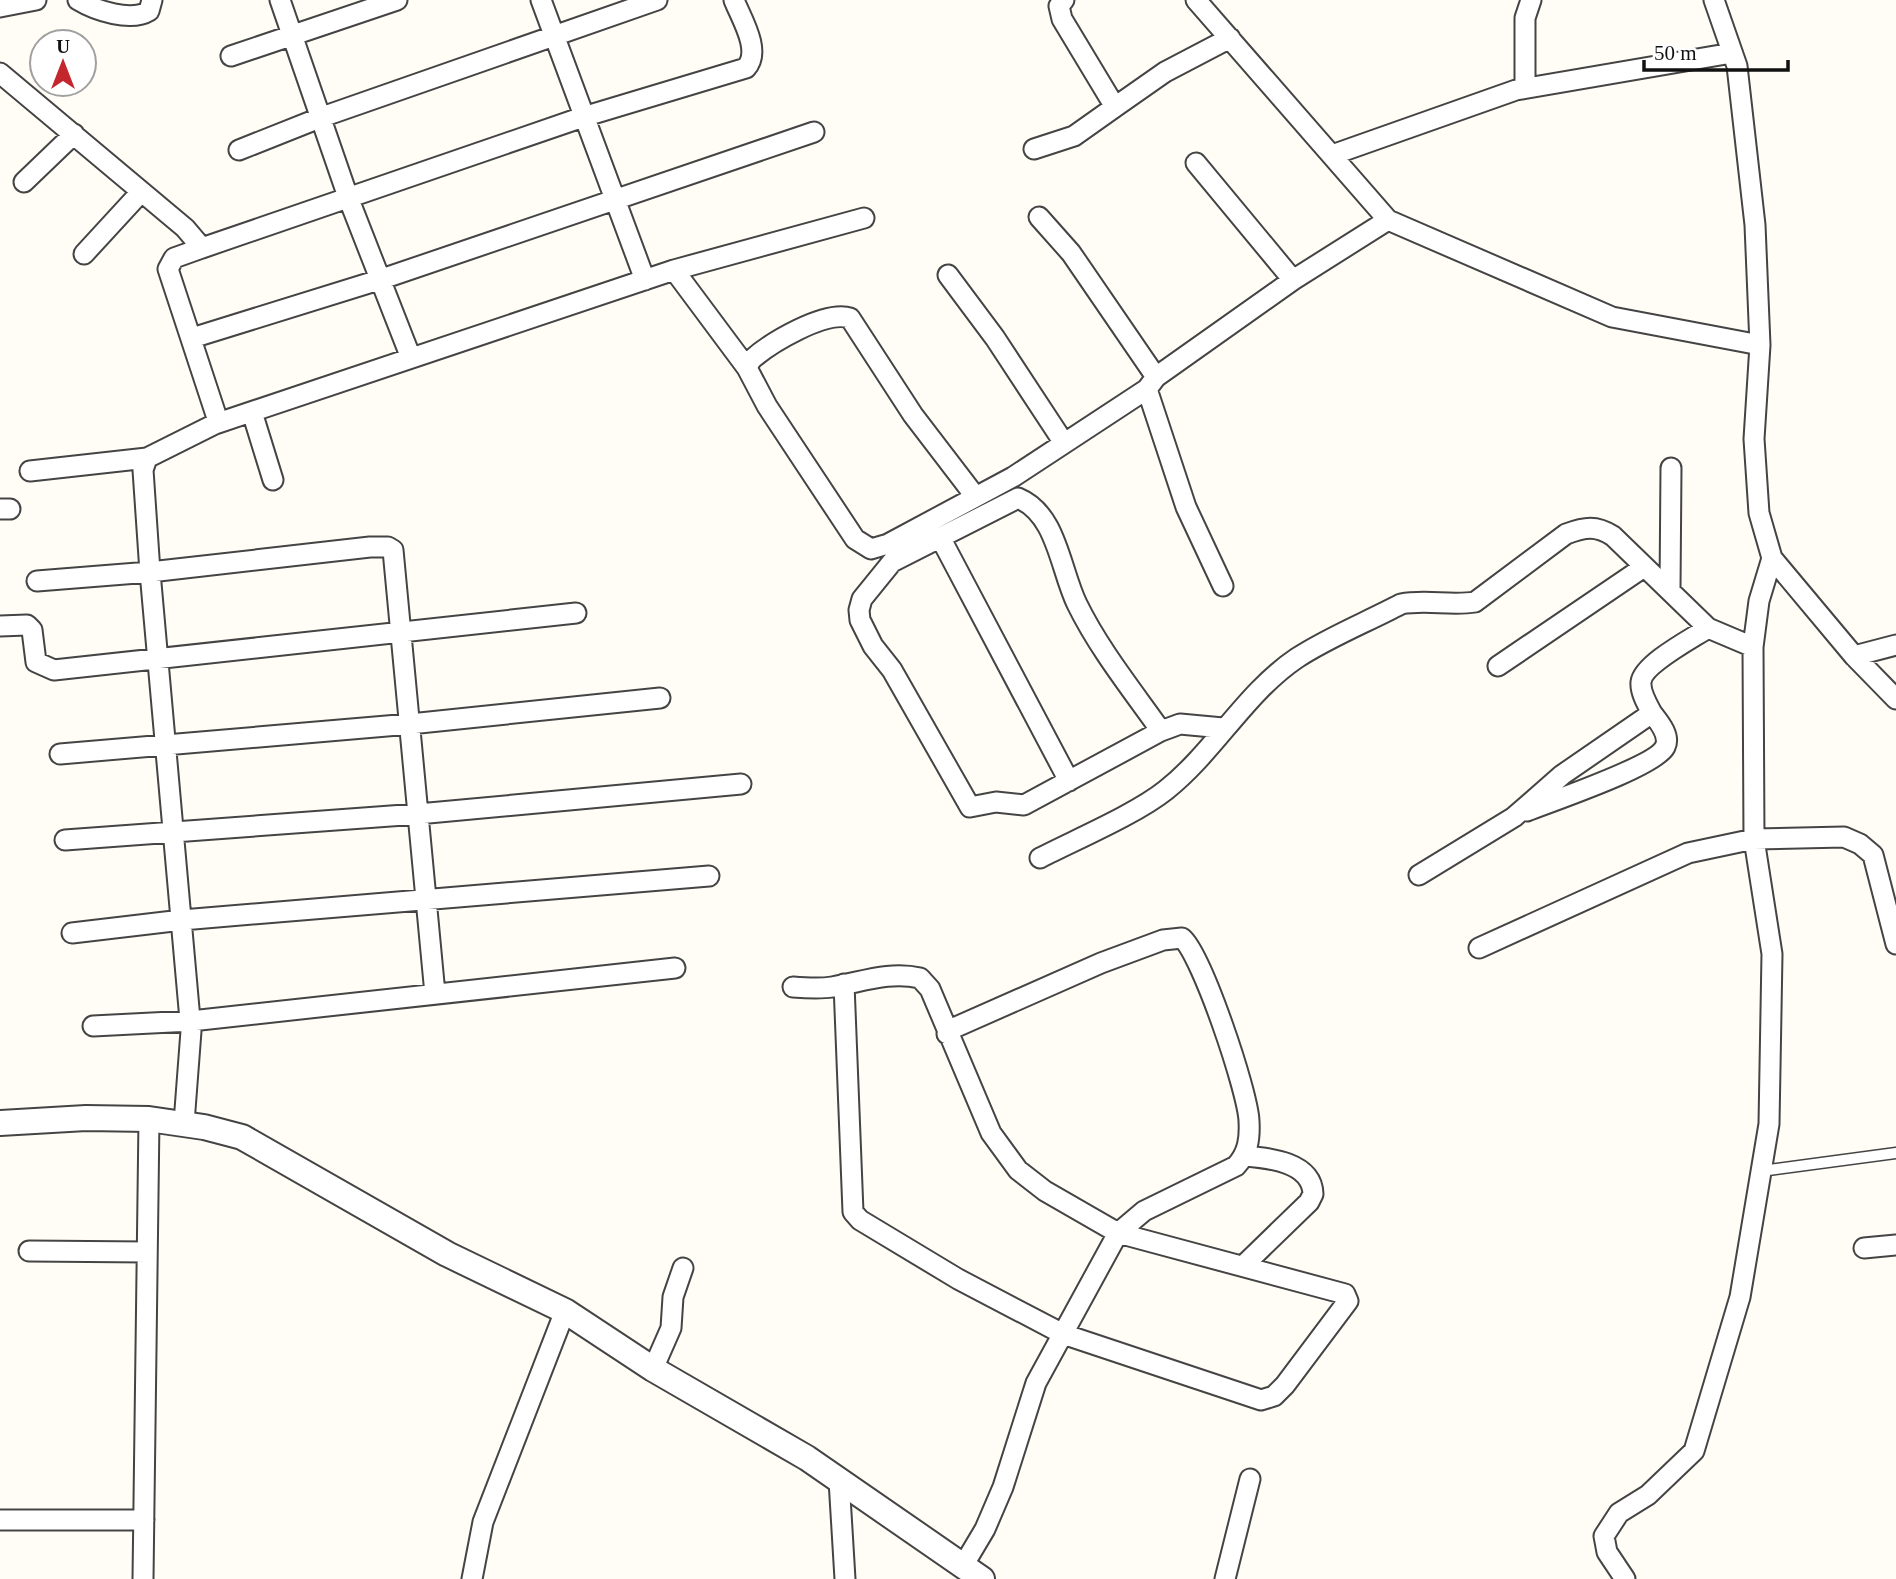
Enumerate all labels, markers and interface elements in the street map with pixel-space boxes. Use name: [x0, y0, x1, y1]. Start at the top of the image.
north arrow: [28, 28, 98, 98]
scale bar: [1644, 28, 1787, 72]
text: U: [56, 36, 70, 57]
text: 50 m: [1654, 41, 1697, 65]

